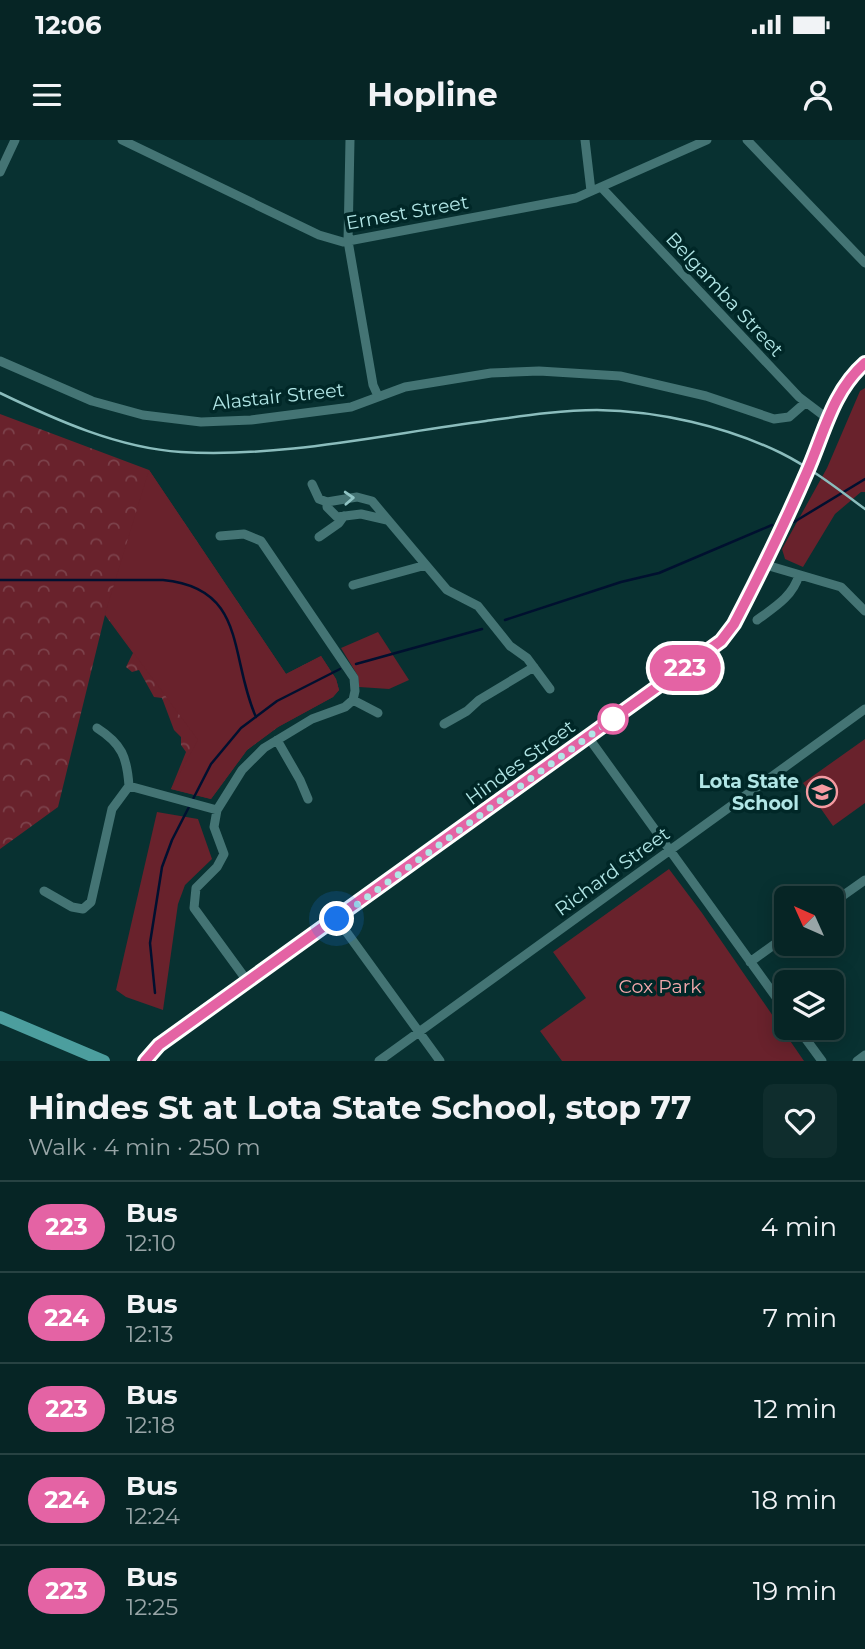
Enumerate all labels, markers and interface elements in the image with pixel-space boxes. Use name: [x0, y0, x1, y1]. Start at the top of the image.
text: 12:06: [35, 9, 102, 41]
text: Hopline: [367, 75, 498, 114]
icon: menu: [28, 76, 66, 114]
icon: person: [799, 76, 837, 114]
street label: Ernest Street: [344, 190, 470, 235]
street label: Belgamba Street: [661, 227, 788, 362]
street label: Alastair Street: [211, 378, 346, 415]
one-way arrow: [343, 491, 354, 506]
line badge: 223: [645, 645, 725, 691]
text: 223: [664, 653, 706, 682]
unlabelled marker: [598, 704, 628, 734]
street label: Hindes Street: [461, 715, 580, 810]
place label: Lota State School: [698, 770, 799, 815]
school or university icon: Lota State School: [805, 775, 839, 809]
street label: Richard Street: [550, 822, 674, 921]
north arrow: [774, 886, 844, 956]
map controls: [774, 886, 844, 1040]
your location: [319, 901, 354, 936]
button: layers: [774, 970, 844, 1040]
park label: Cox Park: [618, 975, 702, 998]
button: heart: [763, 1084, 837, 1158]
text: Hindes St at Lota State School, stop 77: [28, 1087, 691, 1127]
text: Walk · 4 min · 250 m: [28, 1133, 261, 1161]
text: Bus: [126, 1197, 178, 1229]
text: 4 min: [761, 1211, 837, 1243]
text: 223: [45, 1212, 88, 1241]
text: 12:10: [126, 1229, 176, 1257]
text: Bus: [126, 1288, 178, 1320]
text: 7 min: [763, 1302, 837, 1334]
text: 224: [44, 1303, 89, 1332]
text: 12:13: [126, 1320, 174, 1348]
text: Bus: [126, 1379, 178, 1411]
text: 12 min: [754, 1393, 837, 1425]
text: 223: [45, 1394, 88, 1423]
text: 12:18: [126, 1411, 175, 1439]
text: Bus: [126, 1470, 178, 1502]
text: 18 min: [752, 1484, 837, 1516]
text: 224: [44, 1485, 89, 1514]
text: 12:24: [126, 1502, 180, 1530]
text: Bus: [126, 1561, 178, 1593]
text: 19 min: [753, 1575, 837, 1607]
text: 223: [45, 1576, 88, 1605]
text: 12:25: [126, 1593, 178, 1621]

